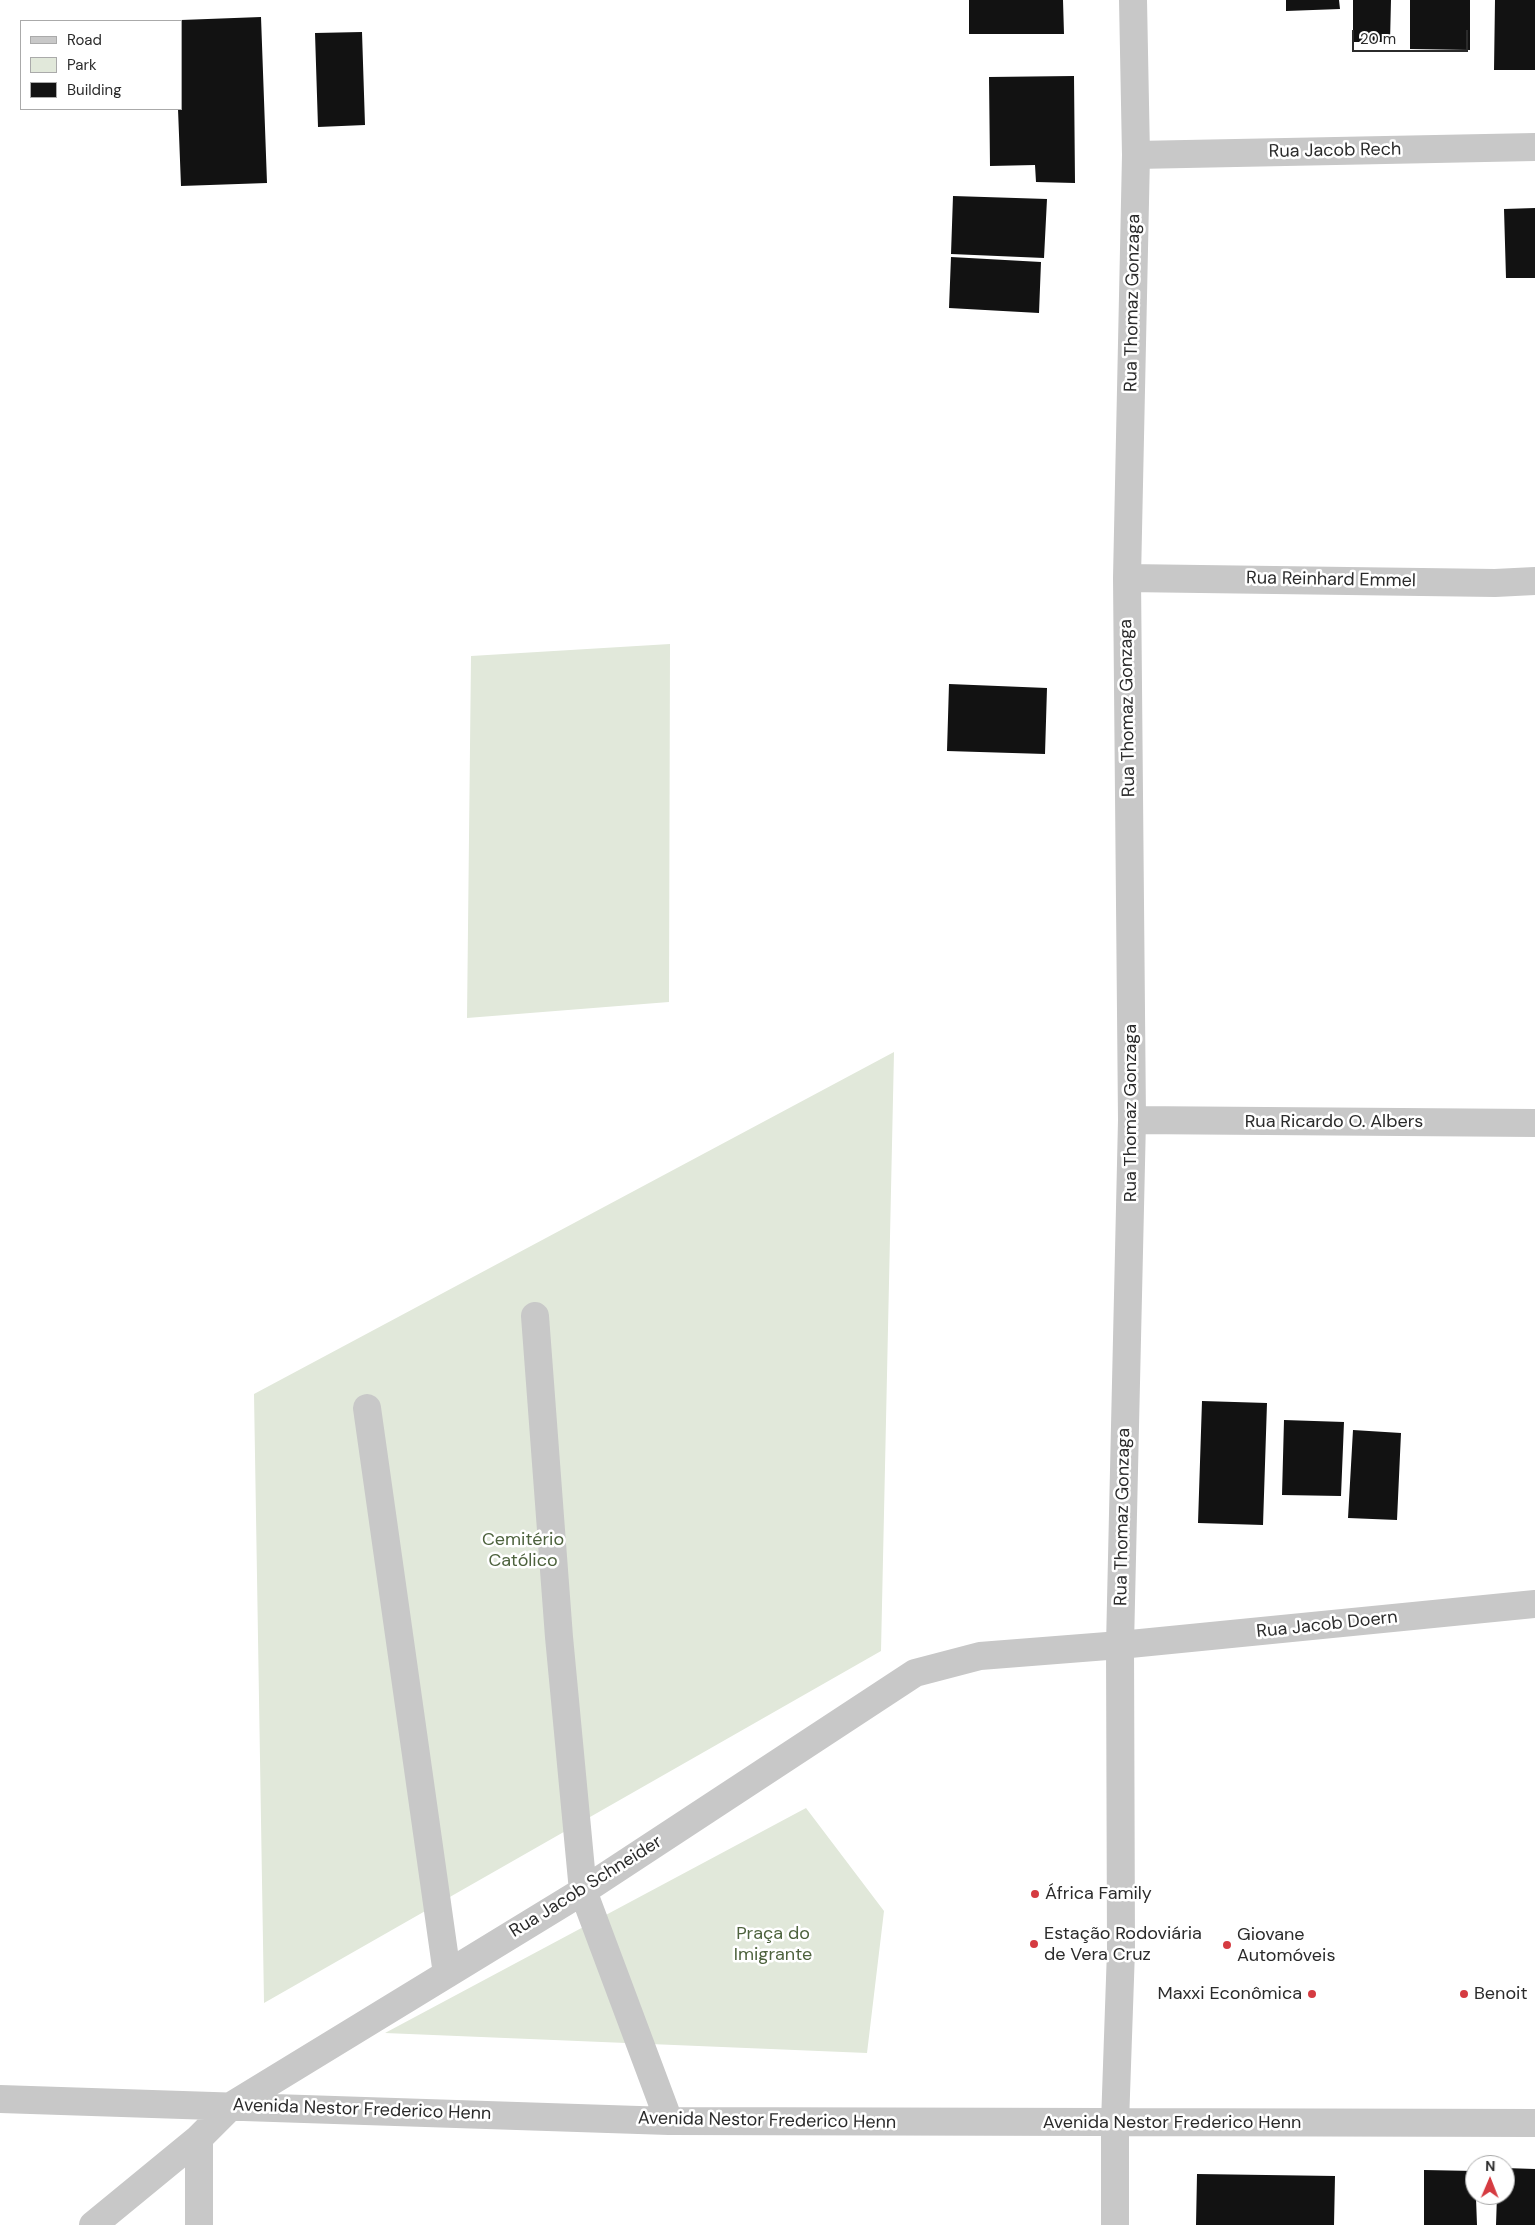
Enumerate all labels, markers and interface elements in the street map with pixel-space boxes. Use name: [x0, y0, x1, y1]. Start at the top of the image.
legend: [20, 20, 182, 110]
scale bar: [1355, 20, 1471, 52]
text: 20 m: [1360, 29, 1396, 49]
text: Road: [67, 30, 102, 50]
text: Park: [67, 55, 97, 75]
text: Building: [67, 80, 122, 100]
street label: Rua Jacob Rech: [1269, 139, 1401, 163]
street label: Rua Thomaz Gonzaga: [1121, 214, 1145, 392]
street label: Rua Reinhard Emmel: [1246, 568, 1416, 592]
street label: Rua Thomaz Gonzaga: [1116, 619, 1140, 797]
street label: Rua Thomaz Gonzaga: [1120, 1024, 1142, 1202]
street label: Rua Ricardo O. Albers: [1245, 1111, 1423, 1133]
street label: Rua Thomaz Gonzaga: [1111, 1428, 1135, 1606]
park label: Cemitério Católico: [482, 1529, 564, 1572]
street label: Rua Jacob Doern: [1255, 1607, 1399, 1643]
street label: Rua Jacob Schneider: [506, 1831, 666, 1943]
place label: África Family: [1045, 1883, 1152, 1905]
marker: África Family: [1029, 1888, 1041, 1900]
park label: Praça do Imigrante: [734, 1923, 812, 1966]
place label: Estação Rodoviária de Vera Cruz: [1044, 1923, 1202, 1966]
place label: Giovane Automóveis: [1237, 1924, 1335, 1966]
marker: Estação Rodoviária de Vera Cruz: [1028, 1938, 1040, 1950]
marker: Giovane Automóveis: [1221, 1939, 1233, 1951]
place label: Maxxi Econômica: [1158, 1983, 1302, 2005]
place label: Benoit: [1474, 1983, 1527, 2005]
marker: Maxxi Econômica: [1306, 1988, 1318, 2000]
marker: Benoit: [1458, 1988, 1470, 2000]
street label: Avenida Nestor Frederico Henn: [232, 2095, 492, 2125]
street label: Avenida Nestor Frederico Henn: [638, 2108, 896, 2134]
street label: Avenida Nestor Frederico Henn: [1043, 2112, 1301, 2134]
north arrow: [1465, 2155, 1515, 2205]
text: N: [1485, 2157, 1496, 2175]

